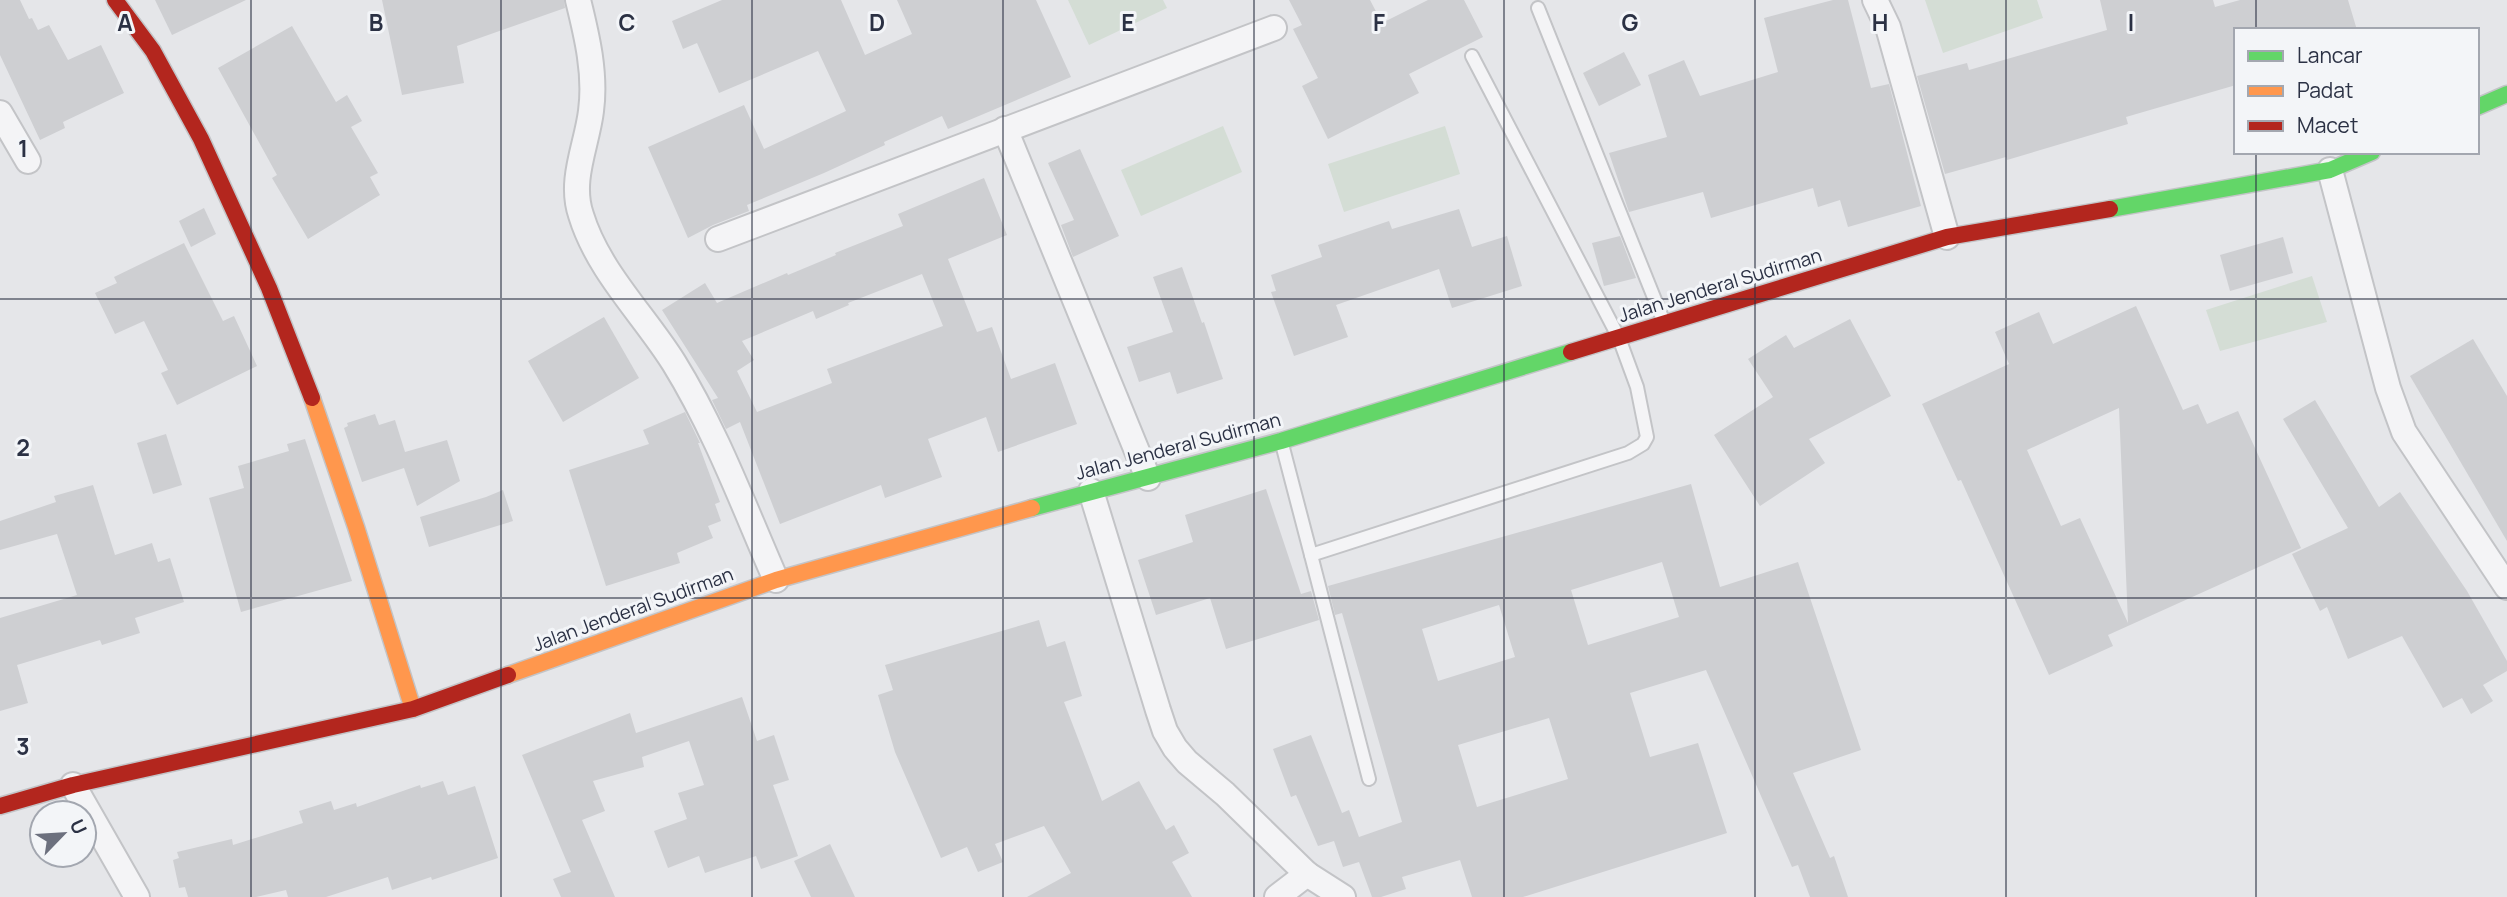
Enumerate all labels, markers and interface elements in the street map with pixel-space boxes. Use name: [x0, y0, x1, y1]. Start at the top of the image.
text: A: [117, 6, 133, 38]
text: B: [369, 6, 383, 38]
text: C: [619, 6, 636, 38]
text: D: [869, 6, 885, 38]
text: E: [1121, 6, 1135, 38]
text: F: [1373, 6, 1385, 38]
text: G: [1622, 6, 1639, 38]
text: H: [1872, 6, 1888, 38]
text: I: [2128, 6, 2134, 38]
legend: [2234, 28, 2479, 154]
text: Lancar: [2297, 41, 2363, 69]
text: Padat: [2297, 76, 2353, 104]
text: Macet: [2297, 111, 2358, 139]
text: 1: [18, 132, 28, 164]
street label: Jalan Jenderal Sudirman: [1615, 242, 1825, 328]
street label: Jalan Jenderal Sudirman: [1073, 406, 1283, 486]
text: 2: [16, 431, 30, 463]
street label: Jalan Jenderal Sudirman: [529, 561, 737, 657]
text: 3: [16, 730, 30, 762]
north arrow: [28, 799, 98, 869]
text: U: [64, 815, 93, 839]

